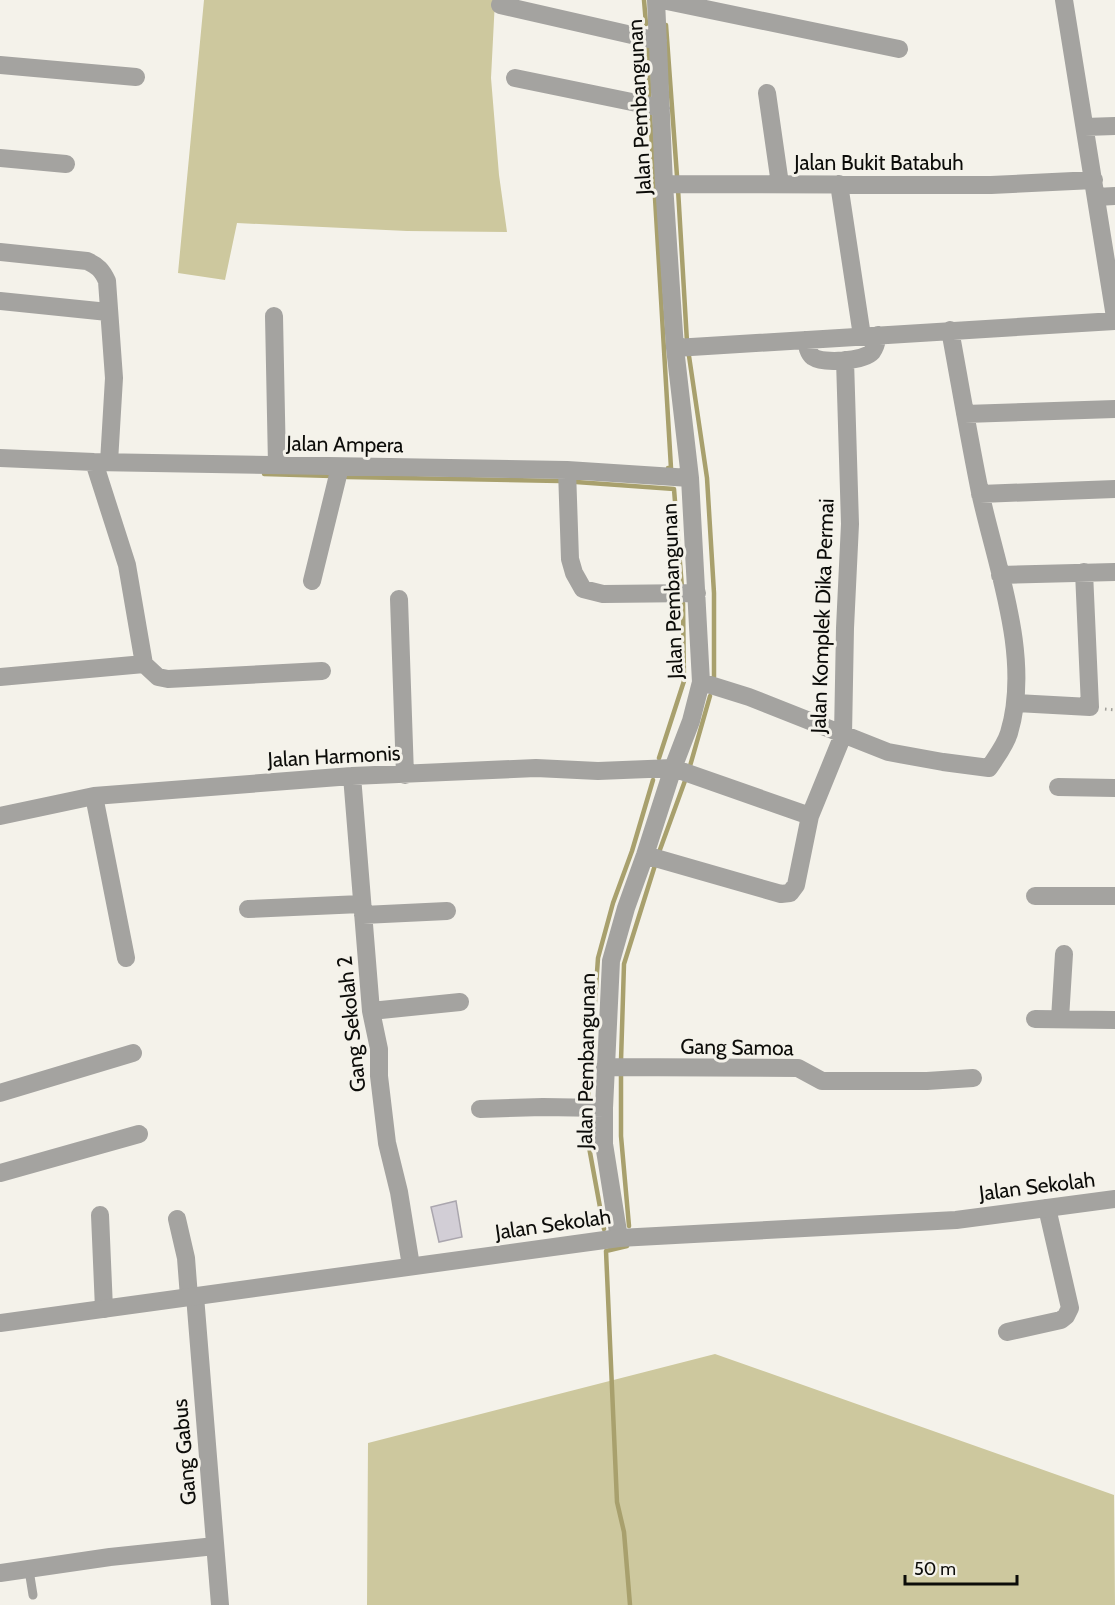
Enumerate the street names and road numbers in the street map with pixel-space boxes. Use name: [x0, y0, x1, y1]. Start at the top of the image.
street label: Jalan Pembangunan: [622, 18, 656, 197]
street label: Jalan Bukit Batabuh: [793, 150, 964, 175]
street label: Jalan Ampera: [285, 430, 404, 458]
street label: Jalan Komplek Dika Permai: [805, 498, 839, 735]
street label: Jalan Pembangunan: [656, 503, 688, 680]
street label: Jalan Harmonis: [266, 740, 401, 772]
street label: Gang Sekolah 2: [331, 955, 371, 1093]
street label: Jalan Pembangunan: [572, 973, 600, 1150]
street label: Gang Samoa: [680, 1034, 794, 1060]
street label: Jalan Sekolah: [977, 1166, 1096, 1206]
street label: Jalan Sekolah: [493, 1204, 613, 1245]
street label: Gang Gabus: [167, 1397, 201, 1506]

